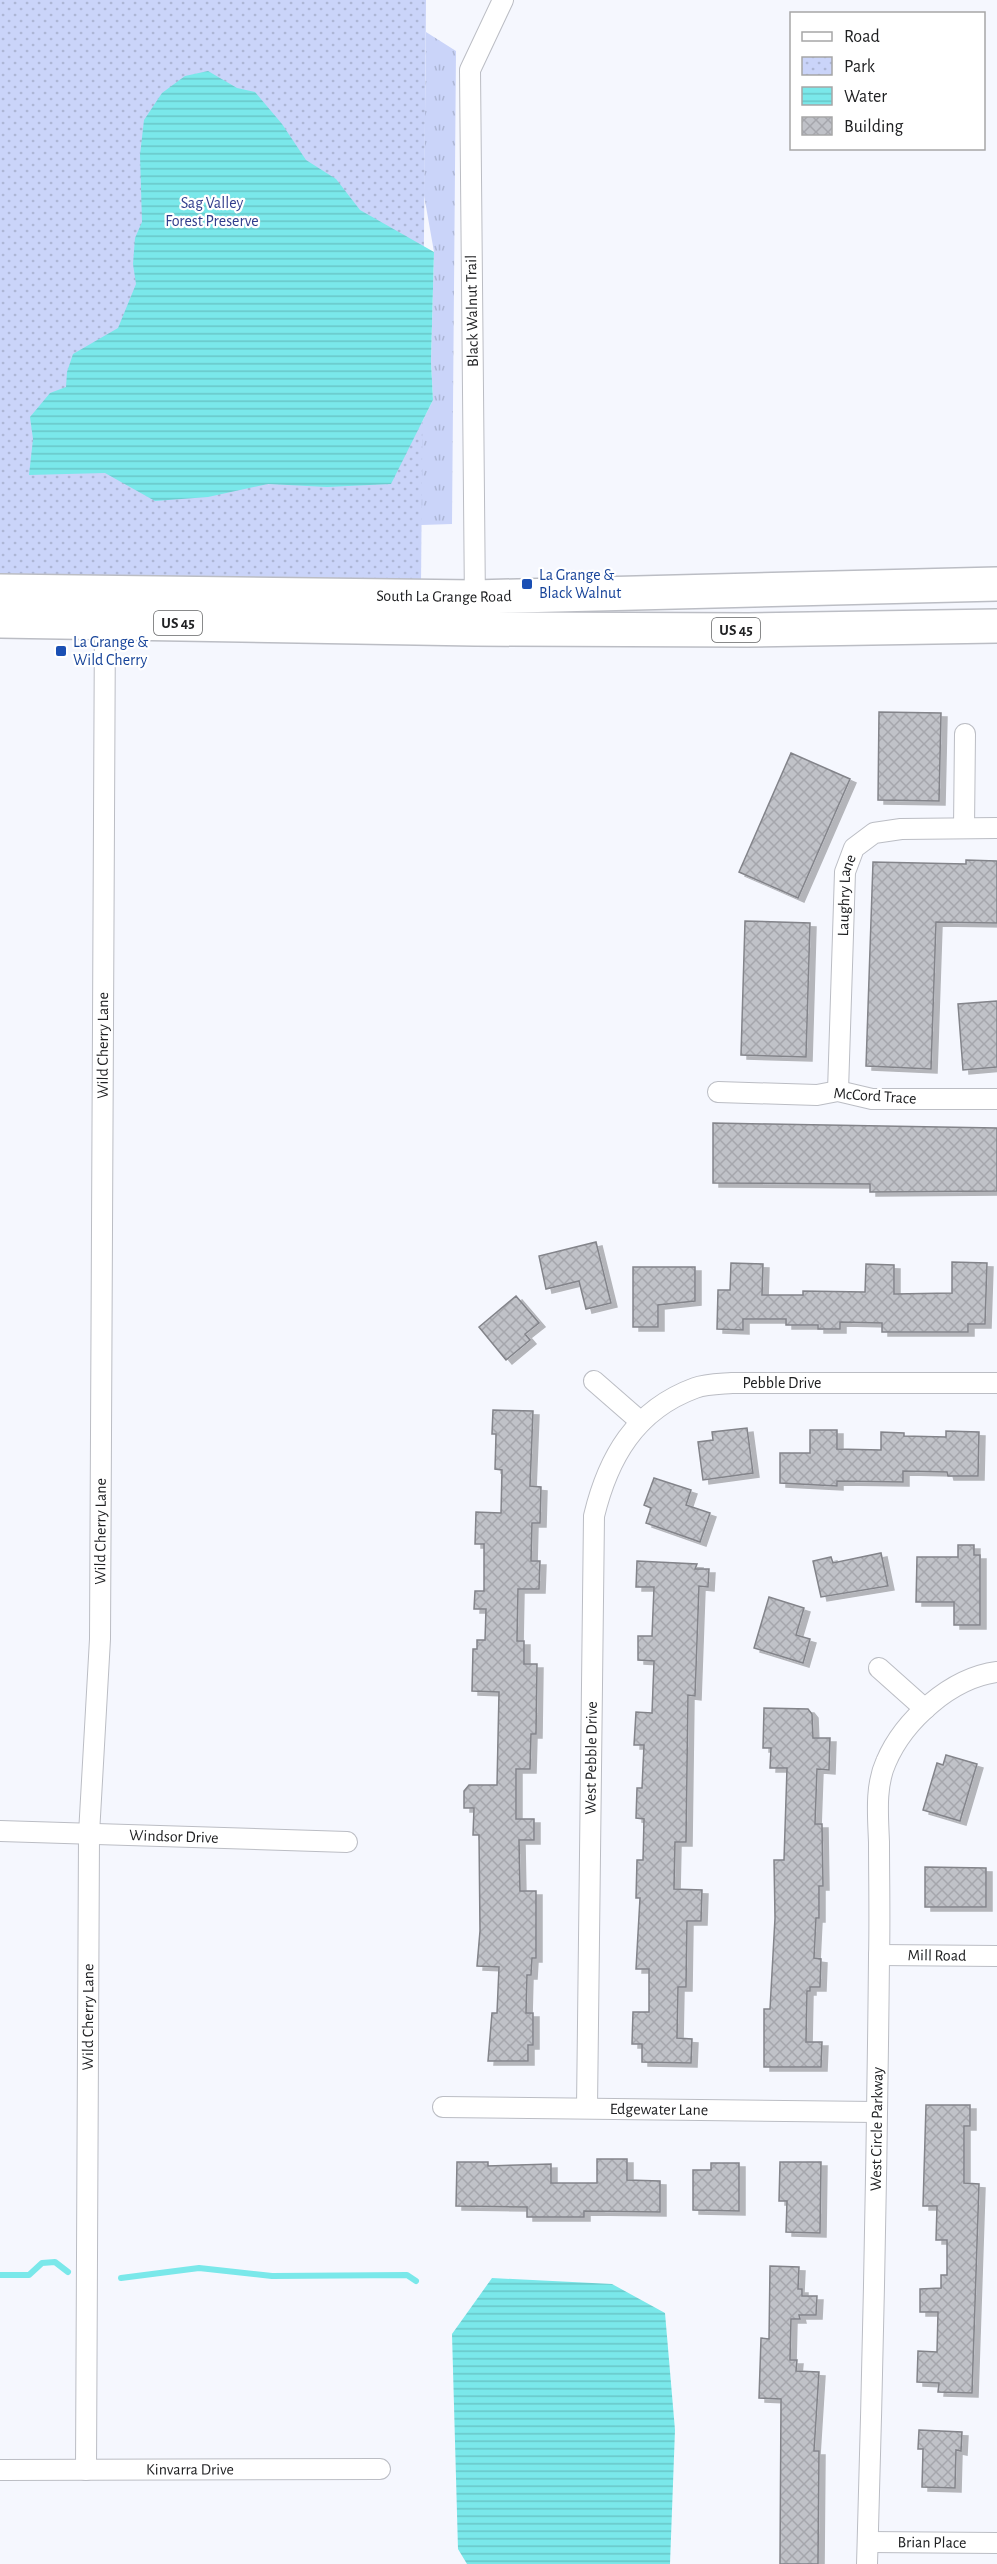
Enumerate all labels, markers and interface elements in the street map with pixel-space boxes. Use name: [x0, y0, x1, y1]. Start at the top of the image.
legend: [790, 12, 985, 150]
text: Road: [844, 28, 880, 46]
text: Park: [844, 58, 876, 76]
text: Water: [844, 88, 887, 106]
text: Building: [844, 118, 904, 136]
park label: Sag Valley Forest Preserve: [165, 195, 259, 229]
street label: Black Walnut Trail: [463, 255, 481, 367]
place label: La Grange & Black Walnut: [539, 567, 621, 601]
marker: La Grange & Black Walnut: [520, 577, 534, 591]
street label: South La Grange Road: [376, 588, 512, 605]
road number: US 45: [154, 611, 202, 635]
road number: US 45: [712, 618, 760, 642]
place label: La Grange & Wild Cherry: [73, 634, 148, 669]
marker: La Grange & Wild Cherry: [54, 644, 68, 658]
street label: Laughry Lane: [835, 852, 859, 937]
street label: Wild Cherry Lane: [95, 992, 112, 1099]
street label: McCord Trace: [833, 1085, 917, 1107]
street label: Pebble Drive: [743, 1375, 821, 1391]
street label: Wild Cherry Lane: [92, 1478, 110, 1585]
street label: West Pebble Drive: [582, 1701, 600, 1815]
street label: Windsor Drive: [129, 1827, 219, 1846]
street label: Mill Road: [907, 1947, 967, 1964]
street label: Wild Cherry Lane: [80, 1964, 97, 2070]
street label: West Circle Parkway: [868, 2067, 887, 2191]
street label: Edgewater Lane: [610, 2101, 708, 2118]
street label: Kinvarra Drive: [146, 2461, 234, 2478]
street label: Brian Place: [898, 2534, 966, 2551]

